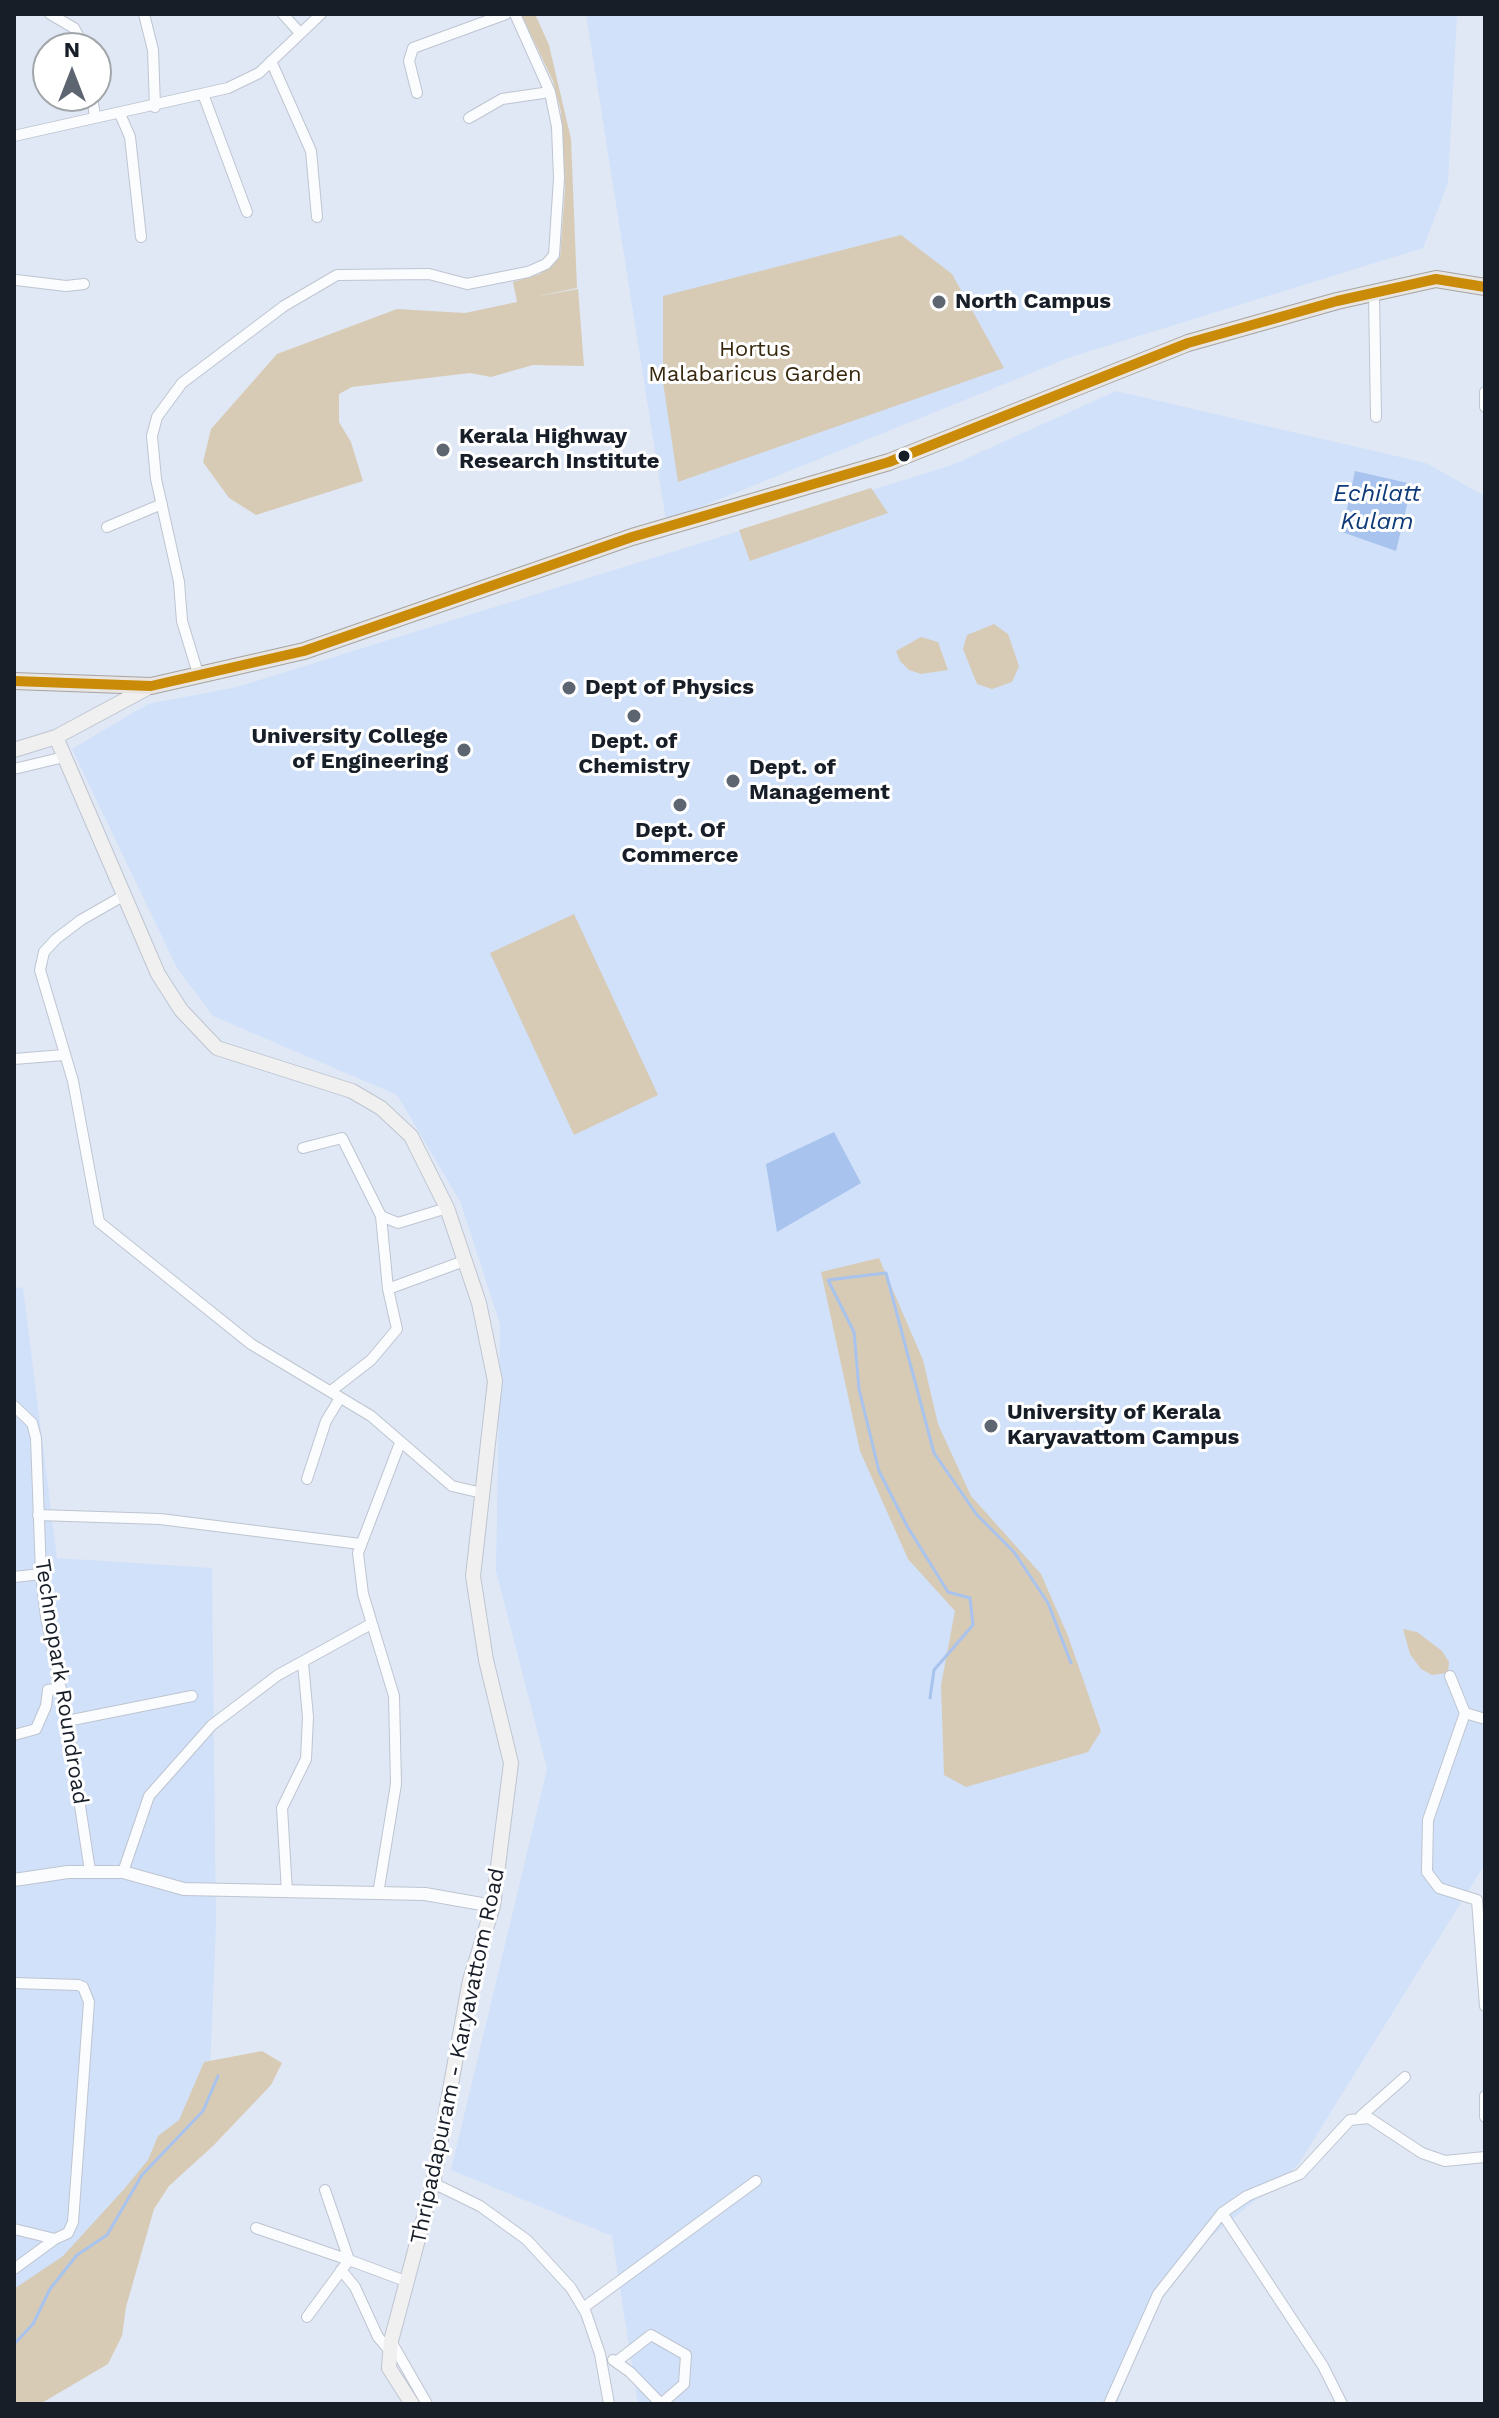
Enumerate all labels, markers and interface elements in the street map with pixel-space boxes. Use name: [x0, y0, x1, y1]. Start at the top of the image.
north arrow: [32, 32, 112, 112]
text: N: [64, 37, 80, 62]
place label: North Campus: [955, 289, 1111, 315]
marker: North Campus: [930, 293, 948, 311]
park label: Hortus Malabaricus Garden: [648, 337, 862, 388]
place label: Kerala Highway Research Institute: [459, 424, 660, 476]
marker: Kerala Highway Research Institute: [434, 441, 452, 459]
unlabelled marker: [896, 448, 912, 464]
water label: Echilatt Kulam: [1333, 480, 1421, 536]
place label: Dept of Physics: [585, 675, 754, 701]
marker: Dept of Physics: [560, 679, 578, 697]
marker: Dept. of Chemistry: [625, 707, 643, 725]
place label: University College of Engineering: [251, 724, 448, 776]
place label: Dept. of Chemistry: [578, 729, 690, 780]
marker: University College of Engineering: [455, 741, 473, 759]
place label: Dept. of Management: [749, 755, 890, 806]
marker: Dept. of Management: [724, 772, 742, 790]
marker: Dept. Of Commerce: [671, 796, 689, 814]
place label: Dept. Of Commerce: [622, 818, 738, 870]
place label: University of Kerala Karyavattom Campus: [1007, 1400, 1239, 1452]
marker: University of Kerala Karyavattom Campus: [982, 1417, 1000, 1435]
street label: Technopark Roundroad: [29, 1557, 93, 1807]
street label: Thripadapuram - Karyavattom Road: [405, 1866, 511, 2246]

